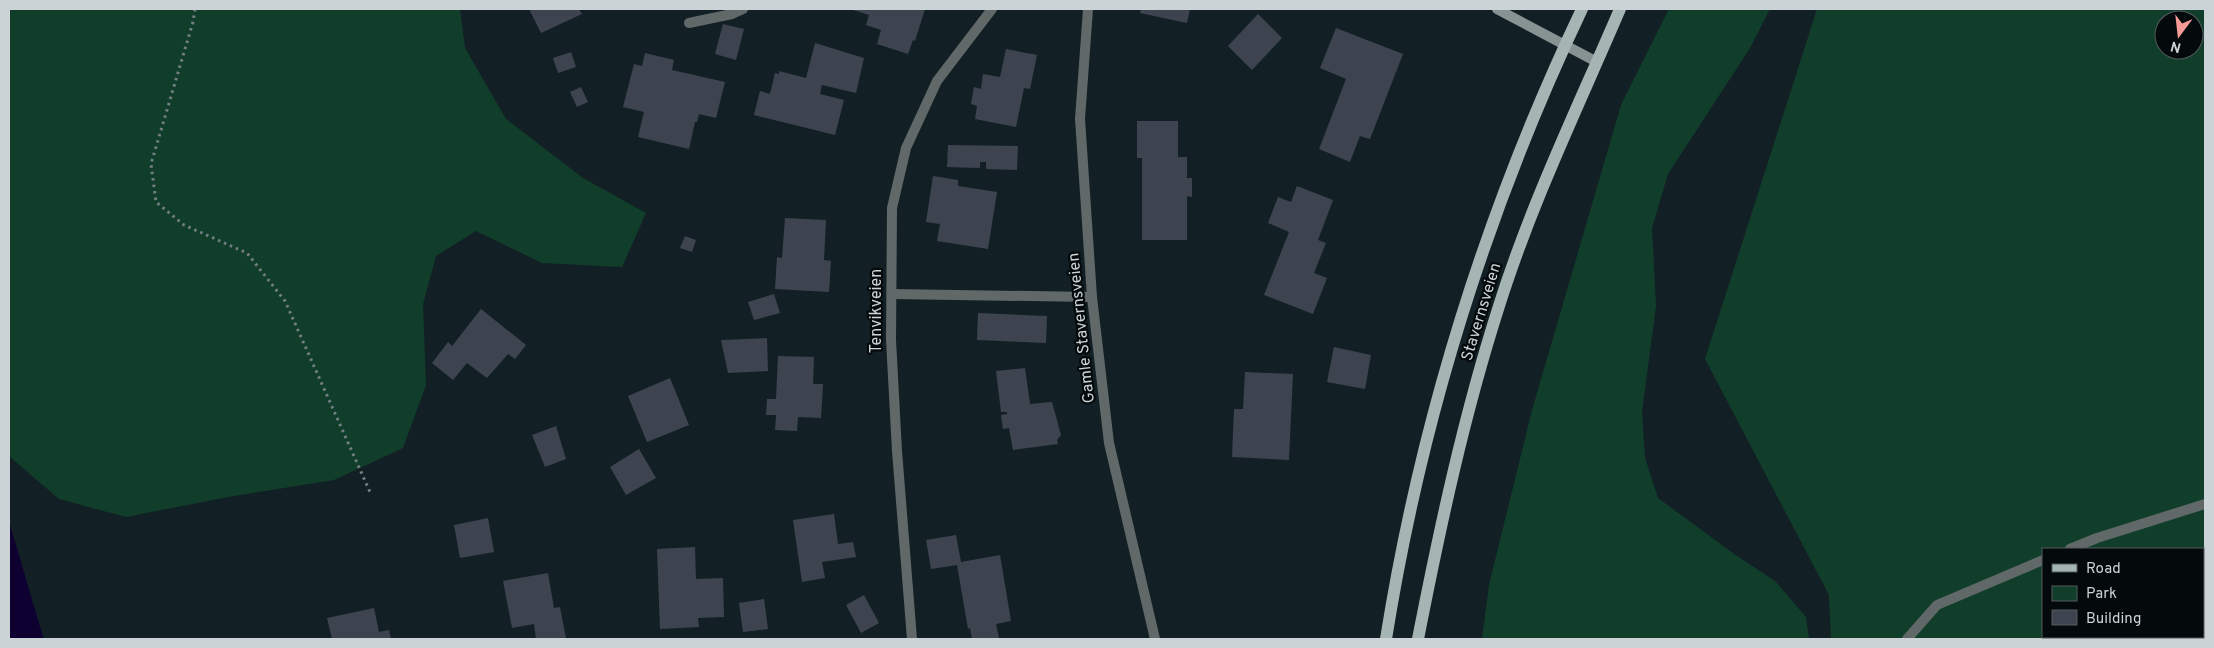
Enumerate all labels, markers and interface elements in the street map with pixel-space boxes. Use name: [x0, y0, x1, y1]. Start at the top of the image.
north arrow: [2154, 10, 2204, 60]
text: N: [2169, 37, 2183, 56]
street label: Gamle Stavernsveien: [1064, 252, 1100, 404]
street label: Stavernsveien: [1458, 261, 1506, 363]
street label: Tenvikveien: [867, 269, 887, 353]
legend: [2042, 548, 2204, 638]
text: Road: [2086, 560, 2121, 579]
text: Park: [2086, 585, 2117, 604]
text: Building: [2086, 610, 2141, 629]

